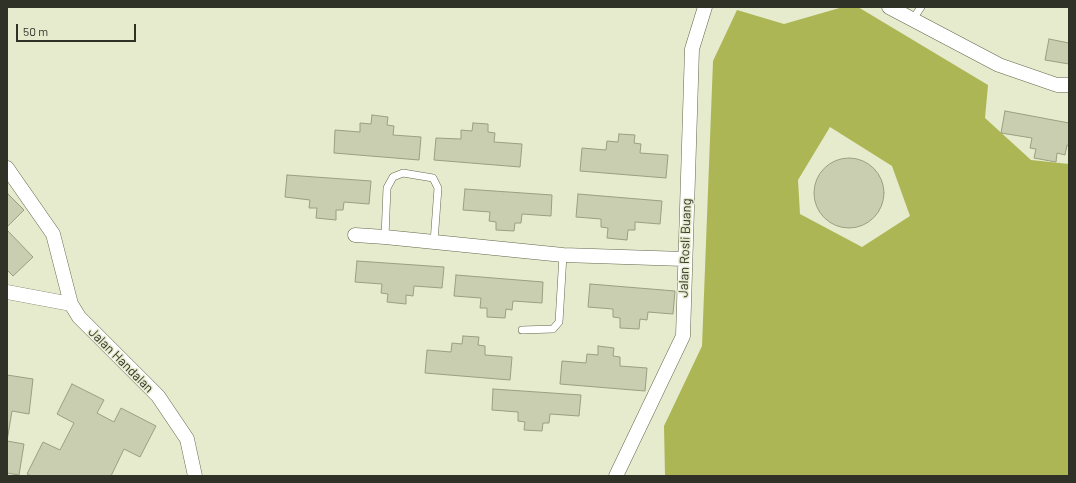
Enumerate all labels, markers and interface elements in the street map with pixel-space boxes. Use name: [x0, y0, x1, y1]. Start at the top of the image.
scale bar: [18, 16, 138, 42]
text: 50 m: [23, 24, 48, 38]
street label: Jalan Rosli Buang: [675, 198, 695, 298]
street label: Jalan Handalan: [85, 324, 157, 396]

